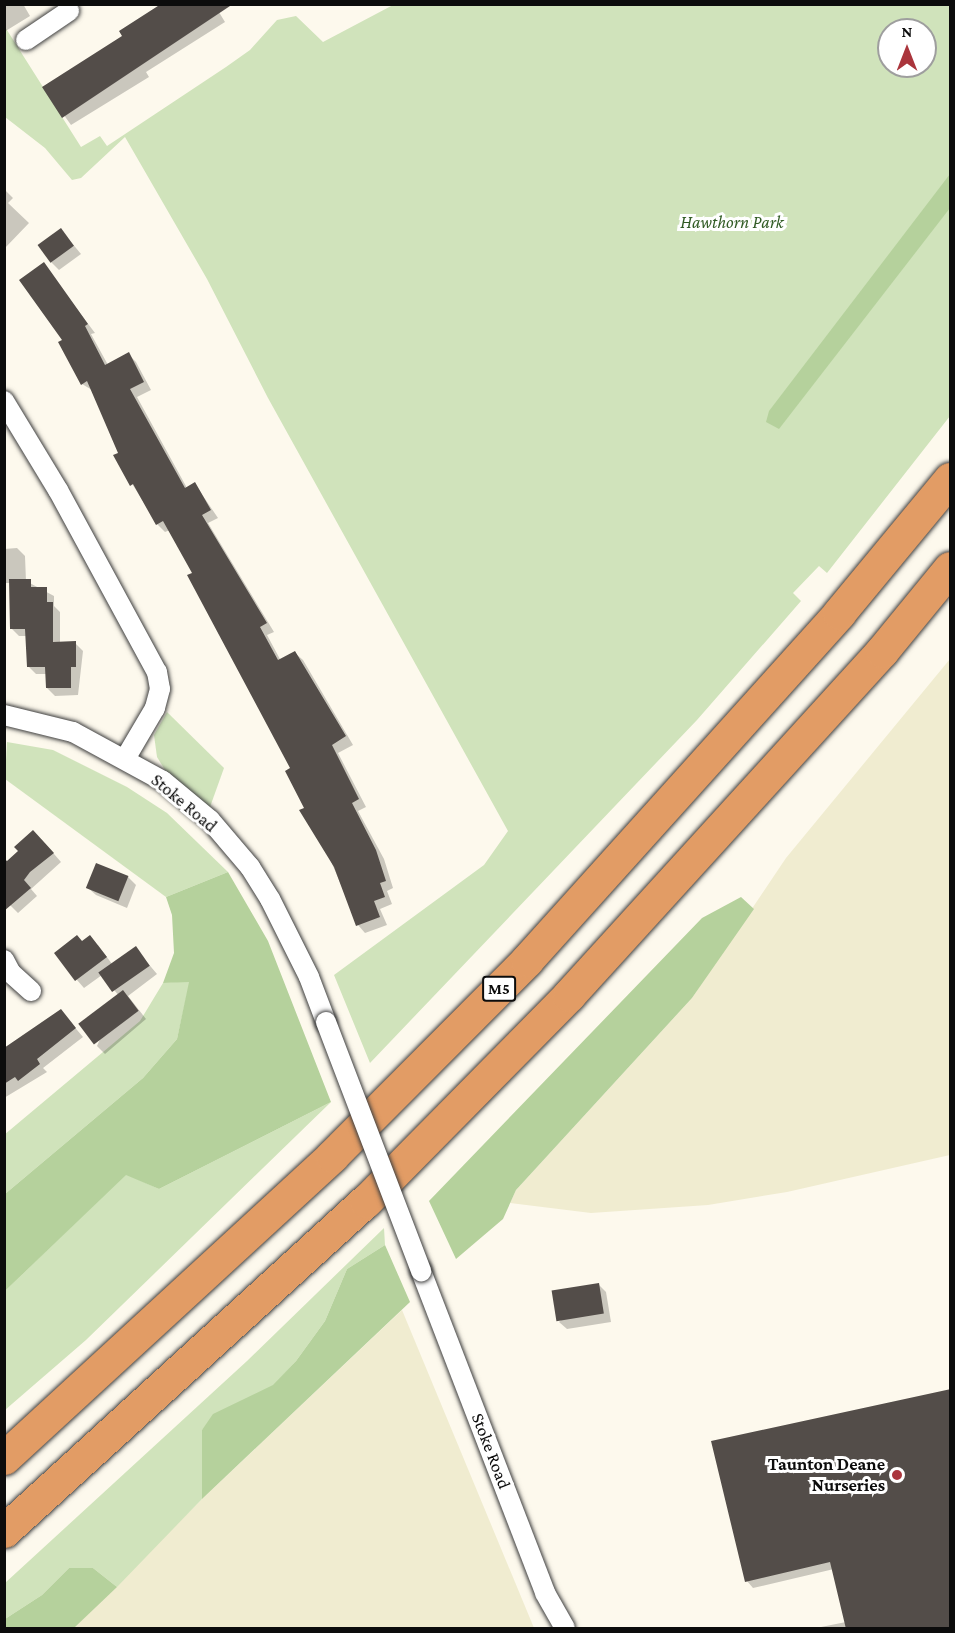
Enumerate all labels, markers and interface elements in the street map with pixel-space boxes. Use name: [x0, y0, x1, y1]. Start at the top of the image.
north arrow: [877, 18, 937, 78]
text: N: [902, 23, 912, 40]
park label: Hawthorn Park: [680, 211, 784, 233]
street label: Stoke Road: [147, 769, 221, 837]
road number: M5: [481, 976, 517, 1002]
street label: Stoke Road: [467, 1410, 515, 1492]
place label: Taunton Deane Nurseries: [768, 1454, 885, 1496]
marker: Taunton Deane Nurseries: [890, 1468, 904, 1482]

